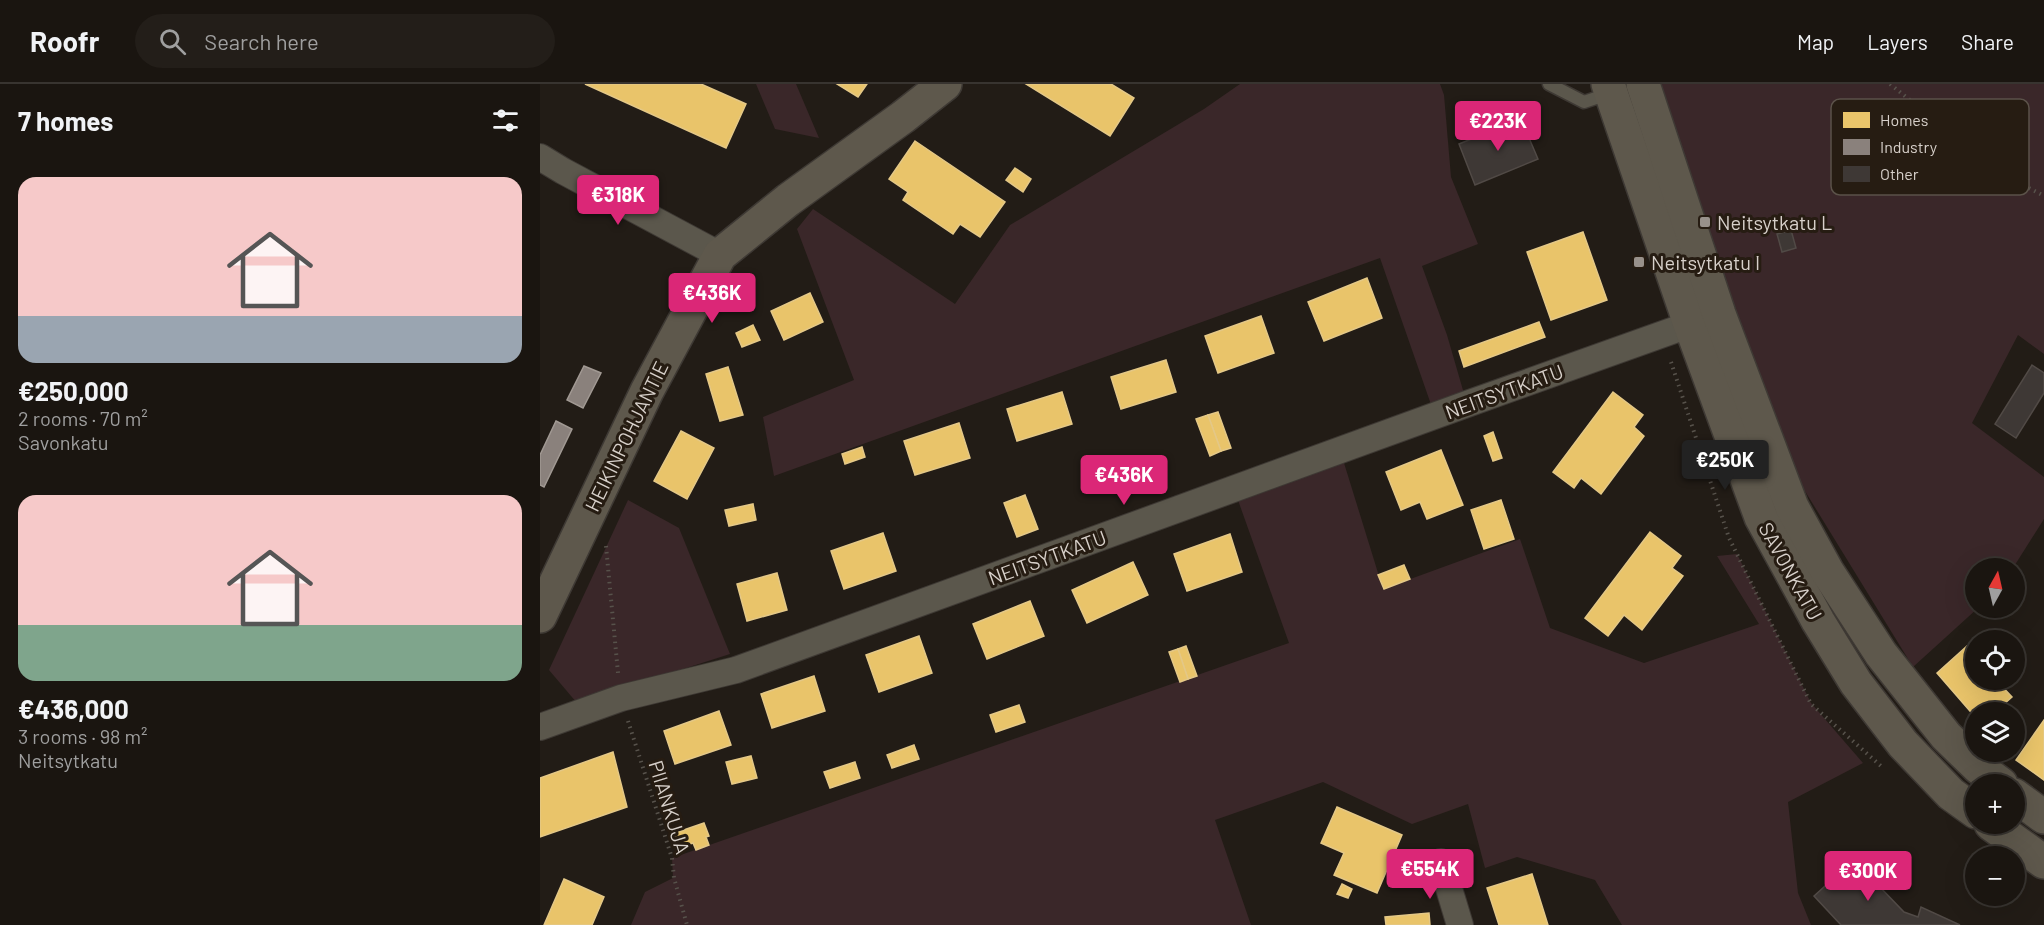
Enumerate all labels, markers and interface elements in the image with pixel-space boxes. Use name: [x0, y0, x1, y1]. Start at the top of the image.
search box: [135, 14, 555, 68]
text: Roofr: [30, 24, 99, 58]
icon: search: [156, 25, 189, 58]
text: Search here: [204, 28, 319, 54]
text: Map: [1797, 29, 1834, 54]
text: Layers: [1867, 29, 1928, 54]
text: Share: [1961, 29, 2014, 54]
legend: [1831, 99, 2029, 195]
pin: €223K: [1456, 101, 1540, 152]
icon: filters: [489, 104, 522, 137]
text: 7 homes: [18, 105, 113, 136]
text: €223K: [1469, 108, 1527, 132]
text: Homes: [1880, 110, 1928, 129]
text: Industry: [1880, 137, 1938, 156]
text: Other: [1880, 164, 1919, 183]
pin: €318K: [576, 175, 660, 226]
text: €318K: [591, 182, 645, 206]
place label: Neitsytkatu L: [1717, 210, 1832, 234]
marker: Neitsytkatu L: [1698, 215, 1712, 229]
icon: home: [216, 216, 324, 324]
place label: Neitsytkatu I: [1651, 250, 1760, 274]
marker: Neitsytkatu I: [1632, 255, 1646, 269]
pin: €436K: [670, 273, 754, 324]
text: €436K: [683, 280, 741, 304]
street label: HEIKINPOHJANTIE: [579, 357, 673, 515]
street label: NEITSYTKATU: [1442, 359, 1566, 423]
text: €250,000: [18, 375, 129, 406]
text: 2 rooms · 70 m²: [18, 406, 148, 430]
text: Savonkatu: [18, 430, 109, 454]
pin: €250K: [1683, 440, 1767, 491]
text: €250K: [1696, 447, 1754, 471]
pin: €436K: [1082, 455, 1166, 506]
text: €436K: [1095, 462, 1153, 486]
street label: SAVONKATU: [1754, 518, 1828, 624]
street label: NEITSYTKATU: [985, 525, 1109, 589]
icon: home: [216, 534, 324, 642]
north arrow: [1965, 558, 2025, 618]
map controls: [1965, 558, 2025, 906]
button: locate: [1965, 630, 2025, 690]
text: €436,000: [18, 693, 129, 724]
button: layers: [1965, 702, 2025, 762]
text: 3 rooms · 98 m²: [18, 724, 148, 748]
text: Neitsytkatu: [18, 748, 118, 772]
street label: PIIANKUJA: [644, 757, 696, 857]
button: +: [1965, 774, 2025, 834]
button: −: [1965, 846, 2025, 906]
pin: €554K: [1388, 849, 1472, 900]
pin: €300K: [1826, 851, 1910, 902]
text: €554K: [1401, 856, 1459, 880]
text: €300K: [1839, 858, 1897, 882]

